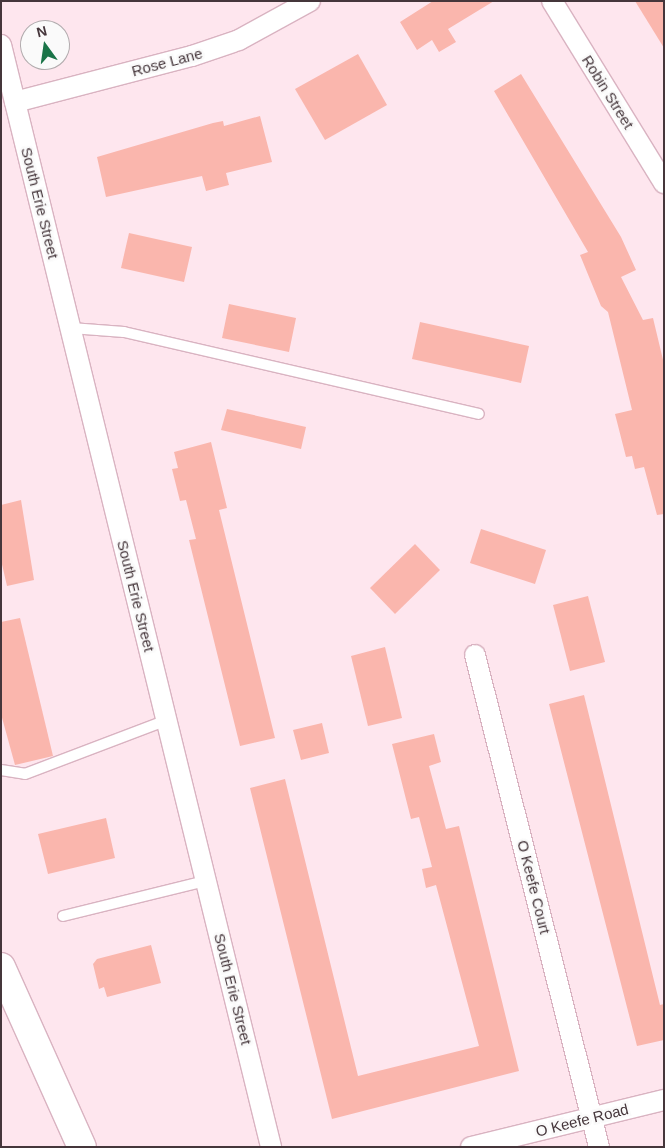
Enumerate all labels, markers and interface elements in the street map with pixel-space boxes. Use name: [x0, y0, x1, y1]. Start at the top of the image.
north arrow: [20, 20, 70, 70]
text: N: [35, 22, 48, 40]
street label: Rose Lane: [130, 44, 204, 80]
street label: Robin Street: [578, 52, 638, 132]
street label: South Erie Street: [17, 145, 63, 261]
street label: South Erie Street: [113, 538, 159, 654]
street label: O Keefe Court: [514, 838, 554, 936]
street label: South Erie Street: [210, 931, 256, 1047]
street label: O Keefe Road: [534, 1100, 630, 1140]

